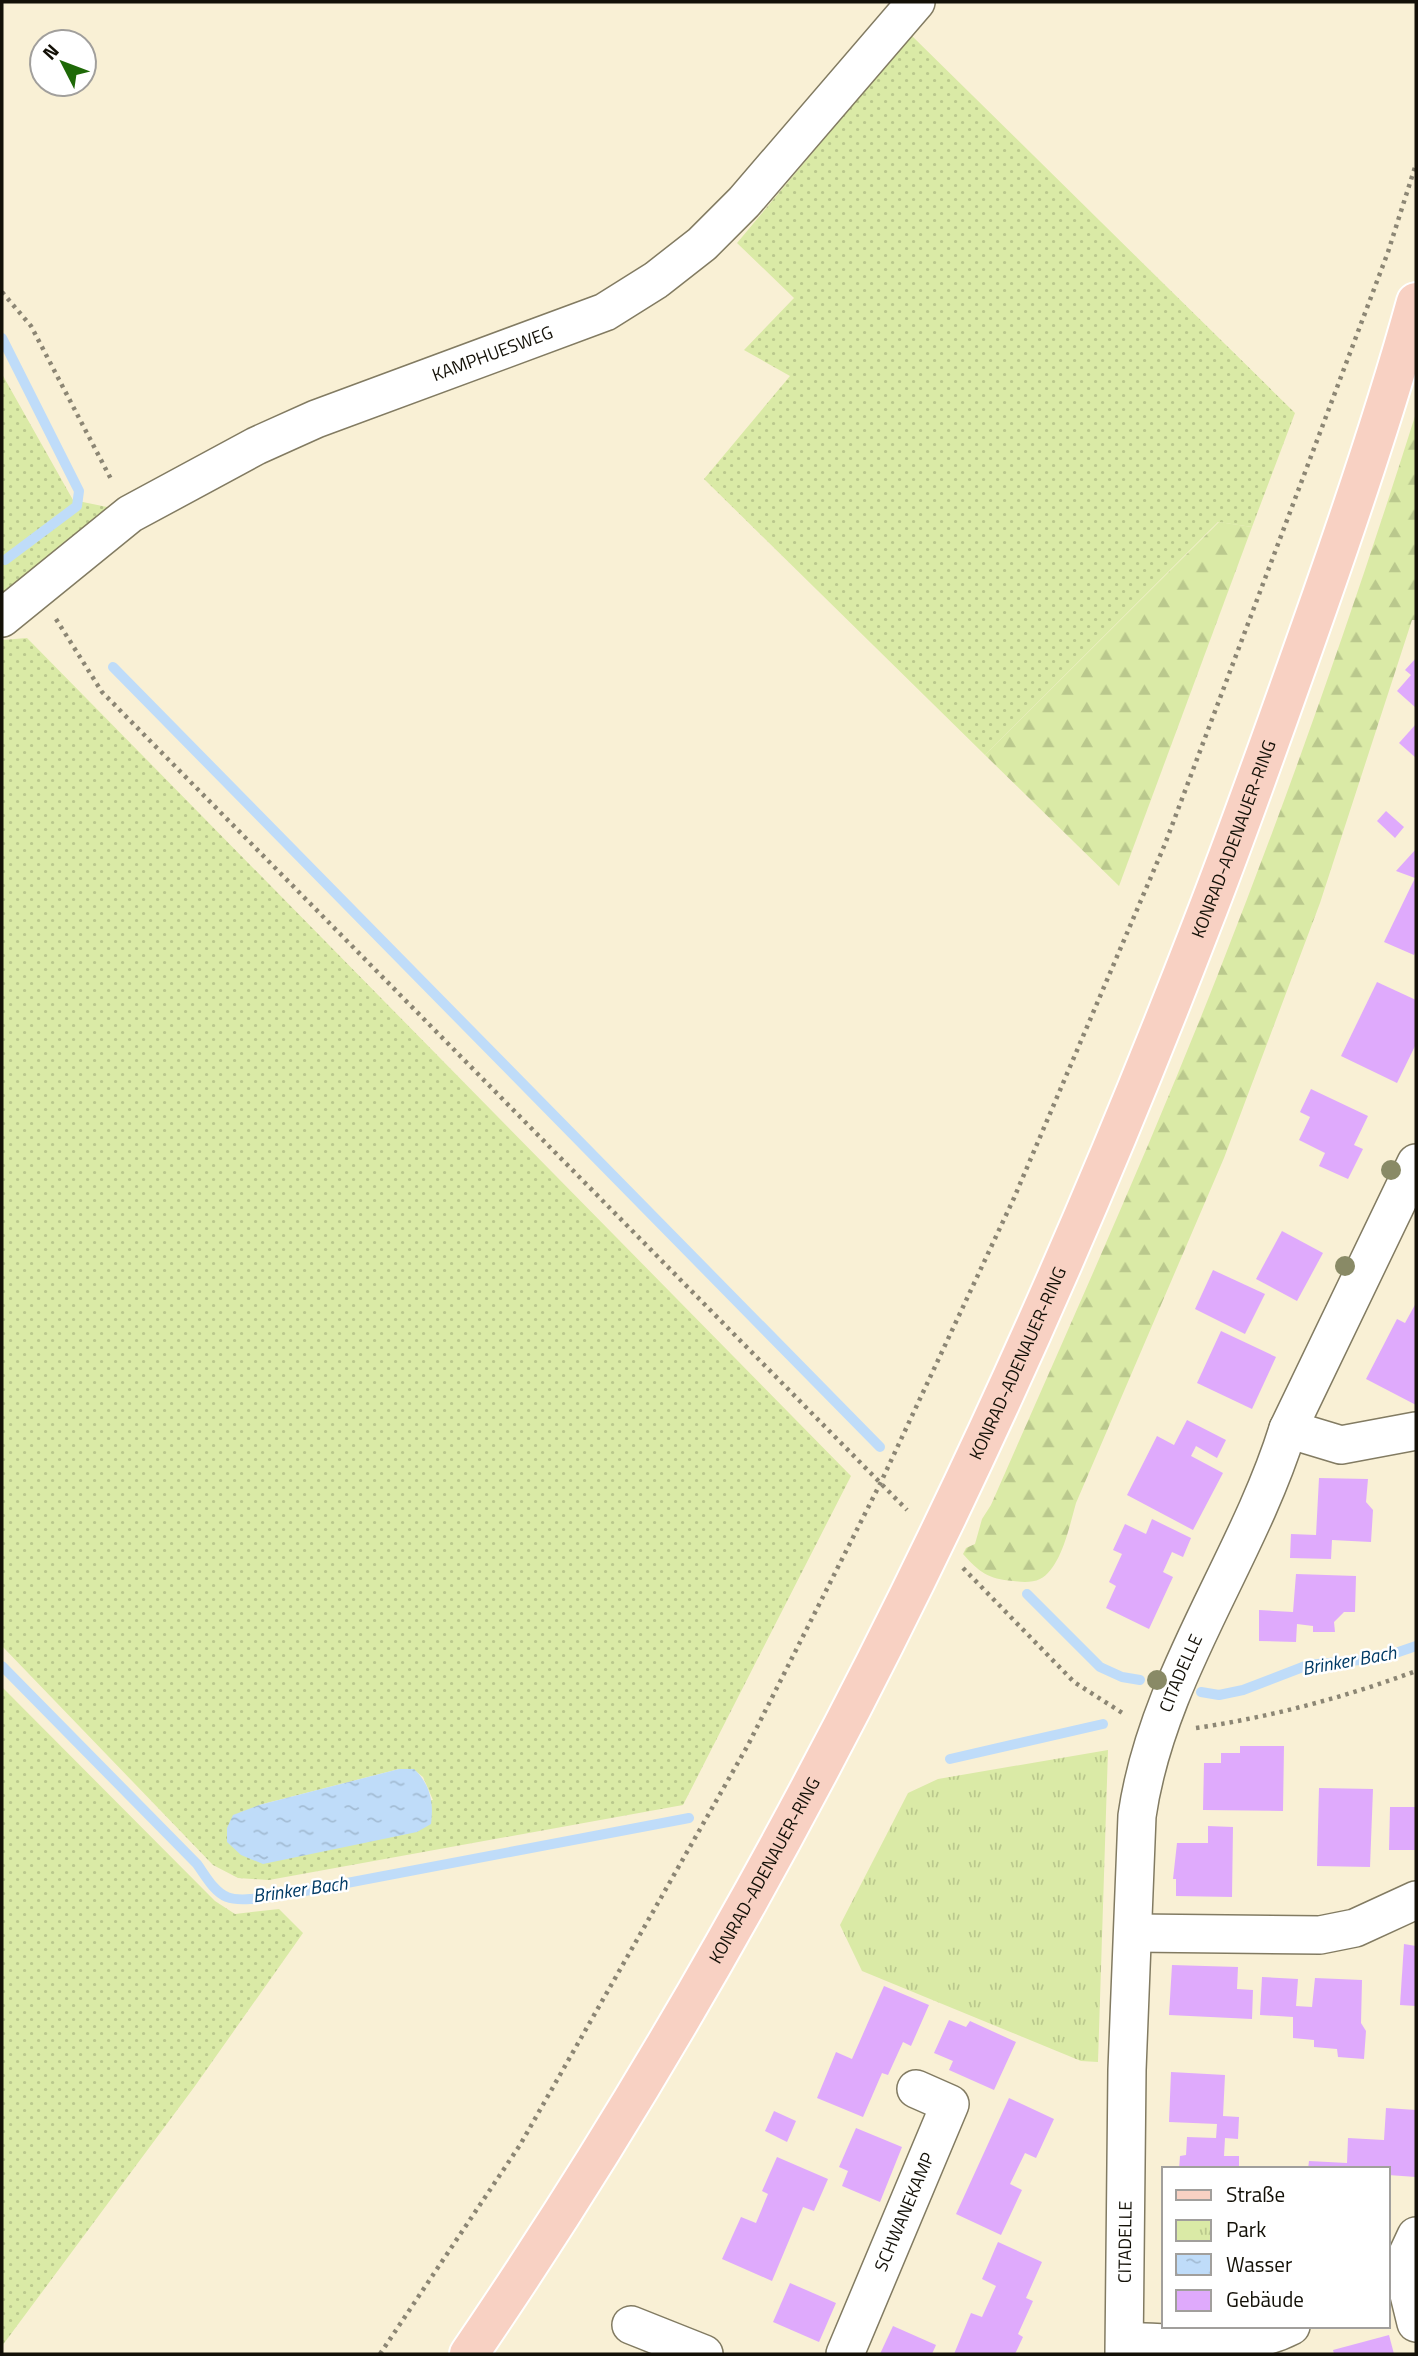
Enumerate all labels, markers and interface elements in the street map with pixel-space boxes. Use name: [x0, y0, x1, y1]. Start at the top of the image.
north arrow: [28, 28, 98, 98]
text: N: [35, 37, 65, 66]
street label: KAMPHUESWEG: [428, 318, 557, 388]
street label: KONRAD-ADENAUER-RING: [1184, 736, 1283, 942]
street label: KONRAD-ADENAUER-RING: [962, 1262, 1073, 1464]
street label: CITADELLE: [1152, 1630, 1209, 1716]
water label: Brinker Bach: [1300, 1637, 1399, 1682]
street label: KONRAD-ADENAUER-RING: [702, 1772, 827, 1968]
water label: Brinker Bach: [251, 1867, 350, 1909]
street label: SCHWANEKAMP: [867, 2148, 941, 2276]
legend: [1162, 2167, 1390, 2328]
text: Straße: [1226, 2178, 1285, 2210]
street label: CITADELLE: [1111, 2201, 1139, 2283]
text: Park: [1226, 2213, 1266, 2245]
text: Wasser: [1226, 2248, 1292, 2280]
text: Gebäude: [1226, 2283, 1304, 2315]

